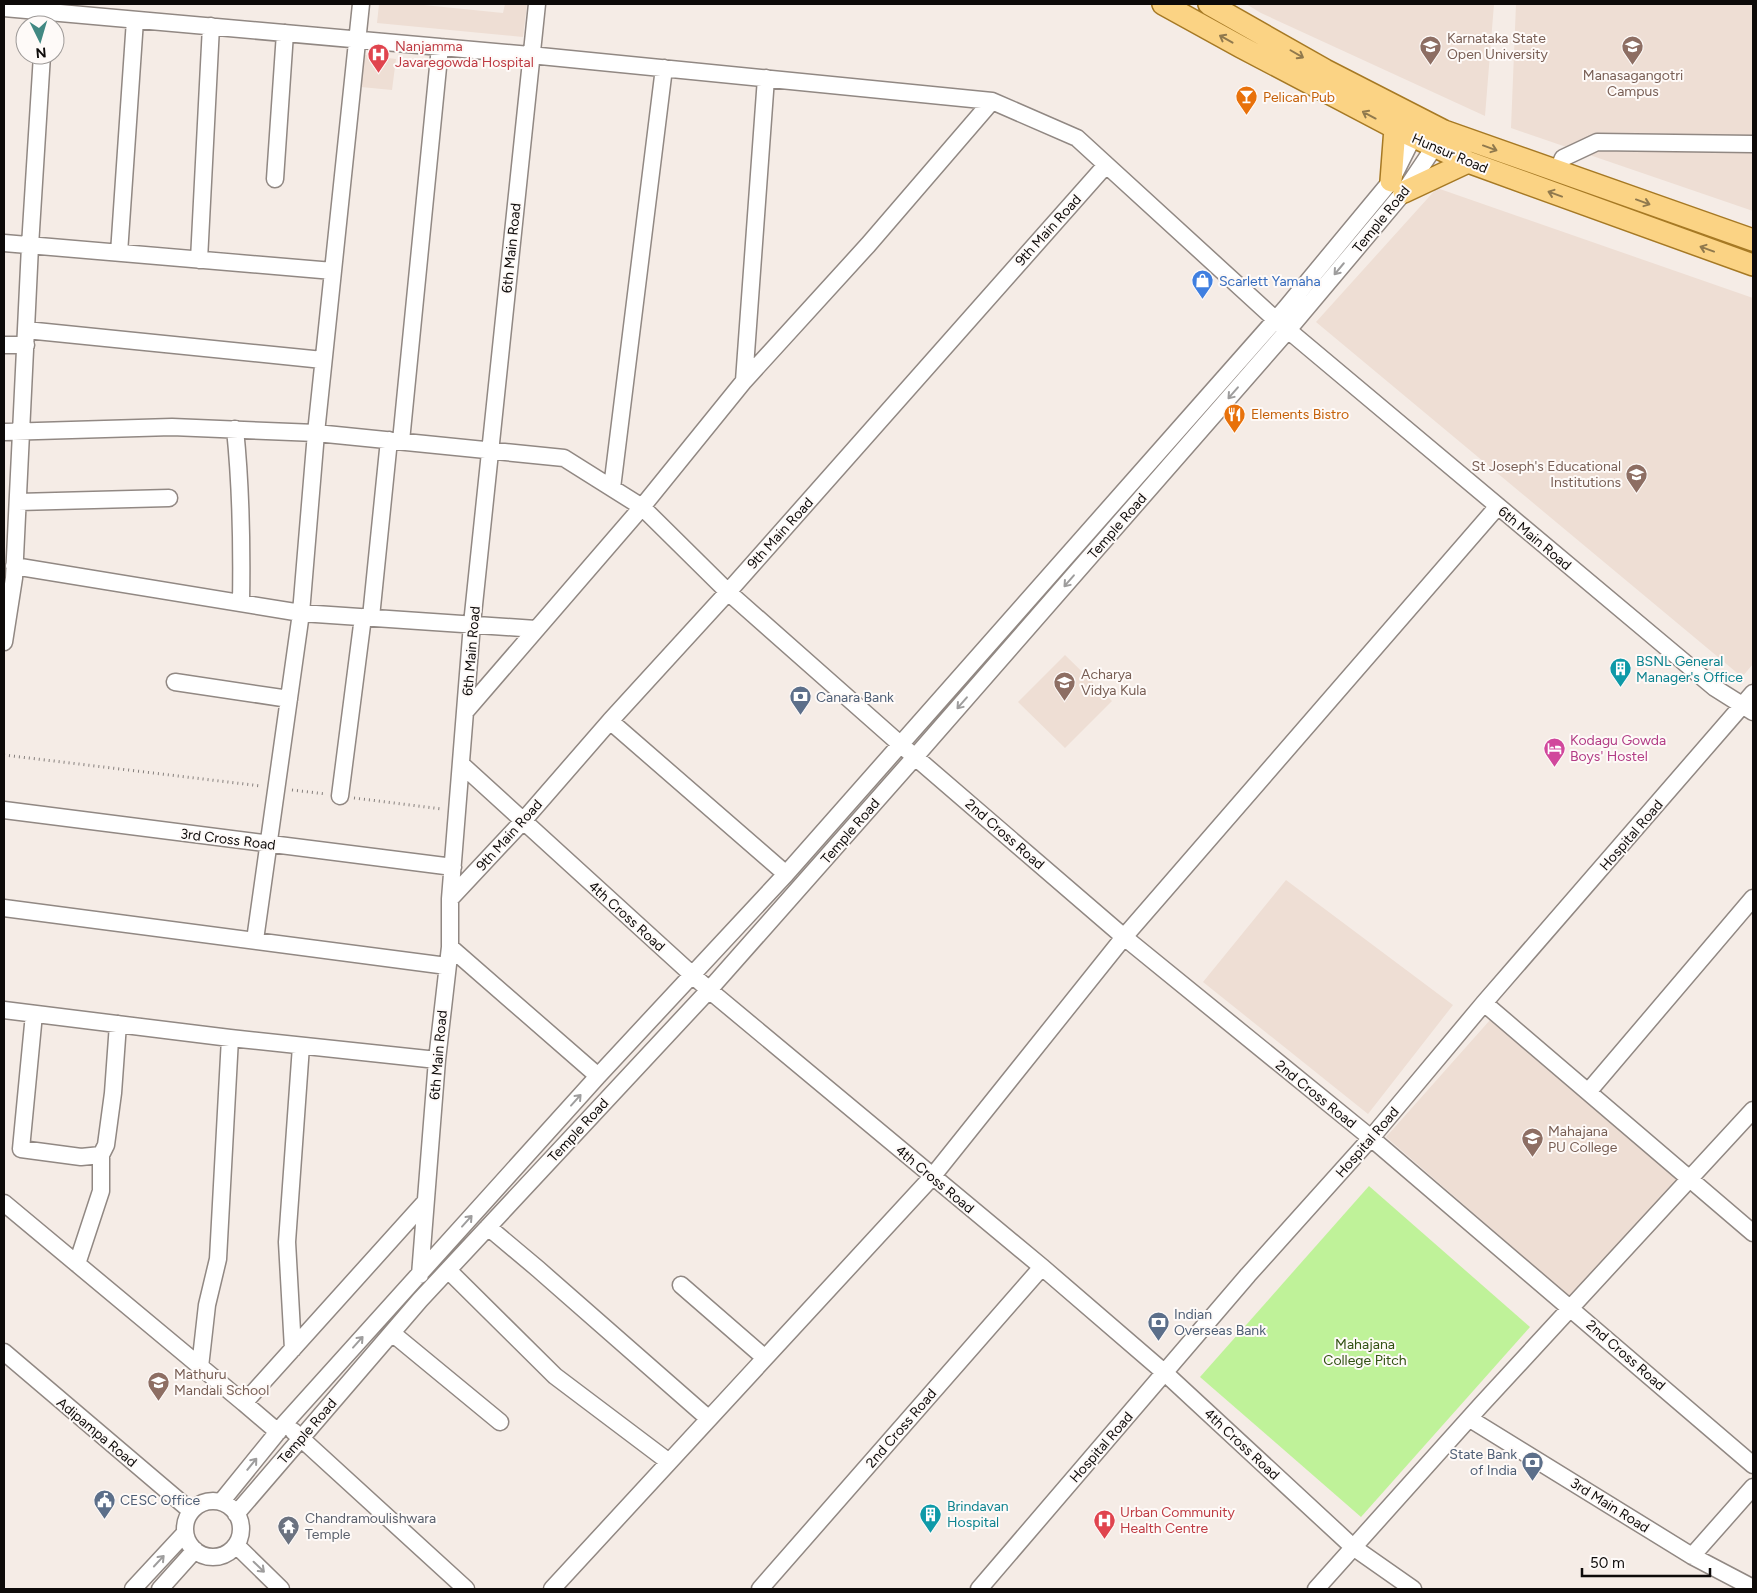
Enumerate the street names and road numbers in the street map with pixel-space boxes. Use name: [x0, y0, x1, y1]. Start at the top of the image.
street label: Hunsur Road: [1409, 130, 1490, 177]
street label: Temple Road: [1349, 182, 1414, 256]
street label: 9th Main Road: [1012, 191, 1085, 270]
street label: 6th Main Road: [498, 202, 525, 294]
street label: Temple Road: [1084, 490, 1150, 563]
street label: 9th Main Road: [744, 494, 817, 573]
street label: 6th Main Road: [1495, 503, 1575, 574]
street label: 6th Main Road: [459, 605, 484, 697]
street label: Temple Road: [817, 795, 883, 868]
street label: 2nd Cross Road: [962, 795, 1048, 873]
street label: 9th Main Road: [473, 796, 546, 875]
street label: Hospital Road: [1596, 797, 1667, 874]
street label: 3rd Cross Road: [179, 825, 276, 854]
street label: 4th Cross Road: [585, 878, 668, 955]
street label: 6th Main Road: [426, 1009, 451, 1101]
street label: 2nd Cross Road: [1272, 1057, 1359, 1132]
street label: Temple Road: [544, 1095, 612, 1166]
street label: Hospital Road: [1332, 1104, 1403, 1181]
street label: 4th Cross Road: [892, 1142, 977, 1217]
street label: 2nd Cross Road: [1583, 1316, 1669, 1394]
street label: 2nd Cross Road: [862, 1385, 940, 1471]
street label: Adipampa Road: [53, 1394, 140, 1471]
street label: Temple Road: [274, 1395, 340, 1468]
street label: 4th Cross Road: [1200, 1405, 1283, 1484]
street label: Hospital Road: [1066, 1409, 1137, 1486]
street label: 3rd Main Road: [1567, 1474, 1652, 1536]

